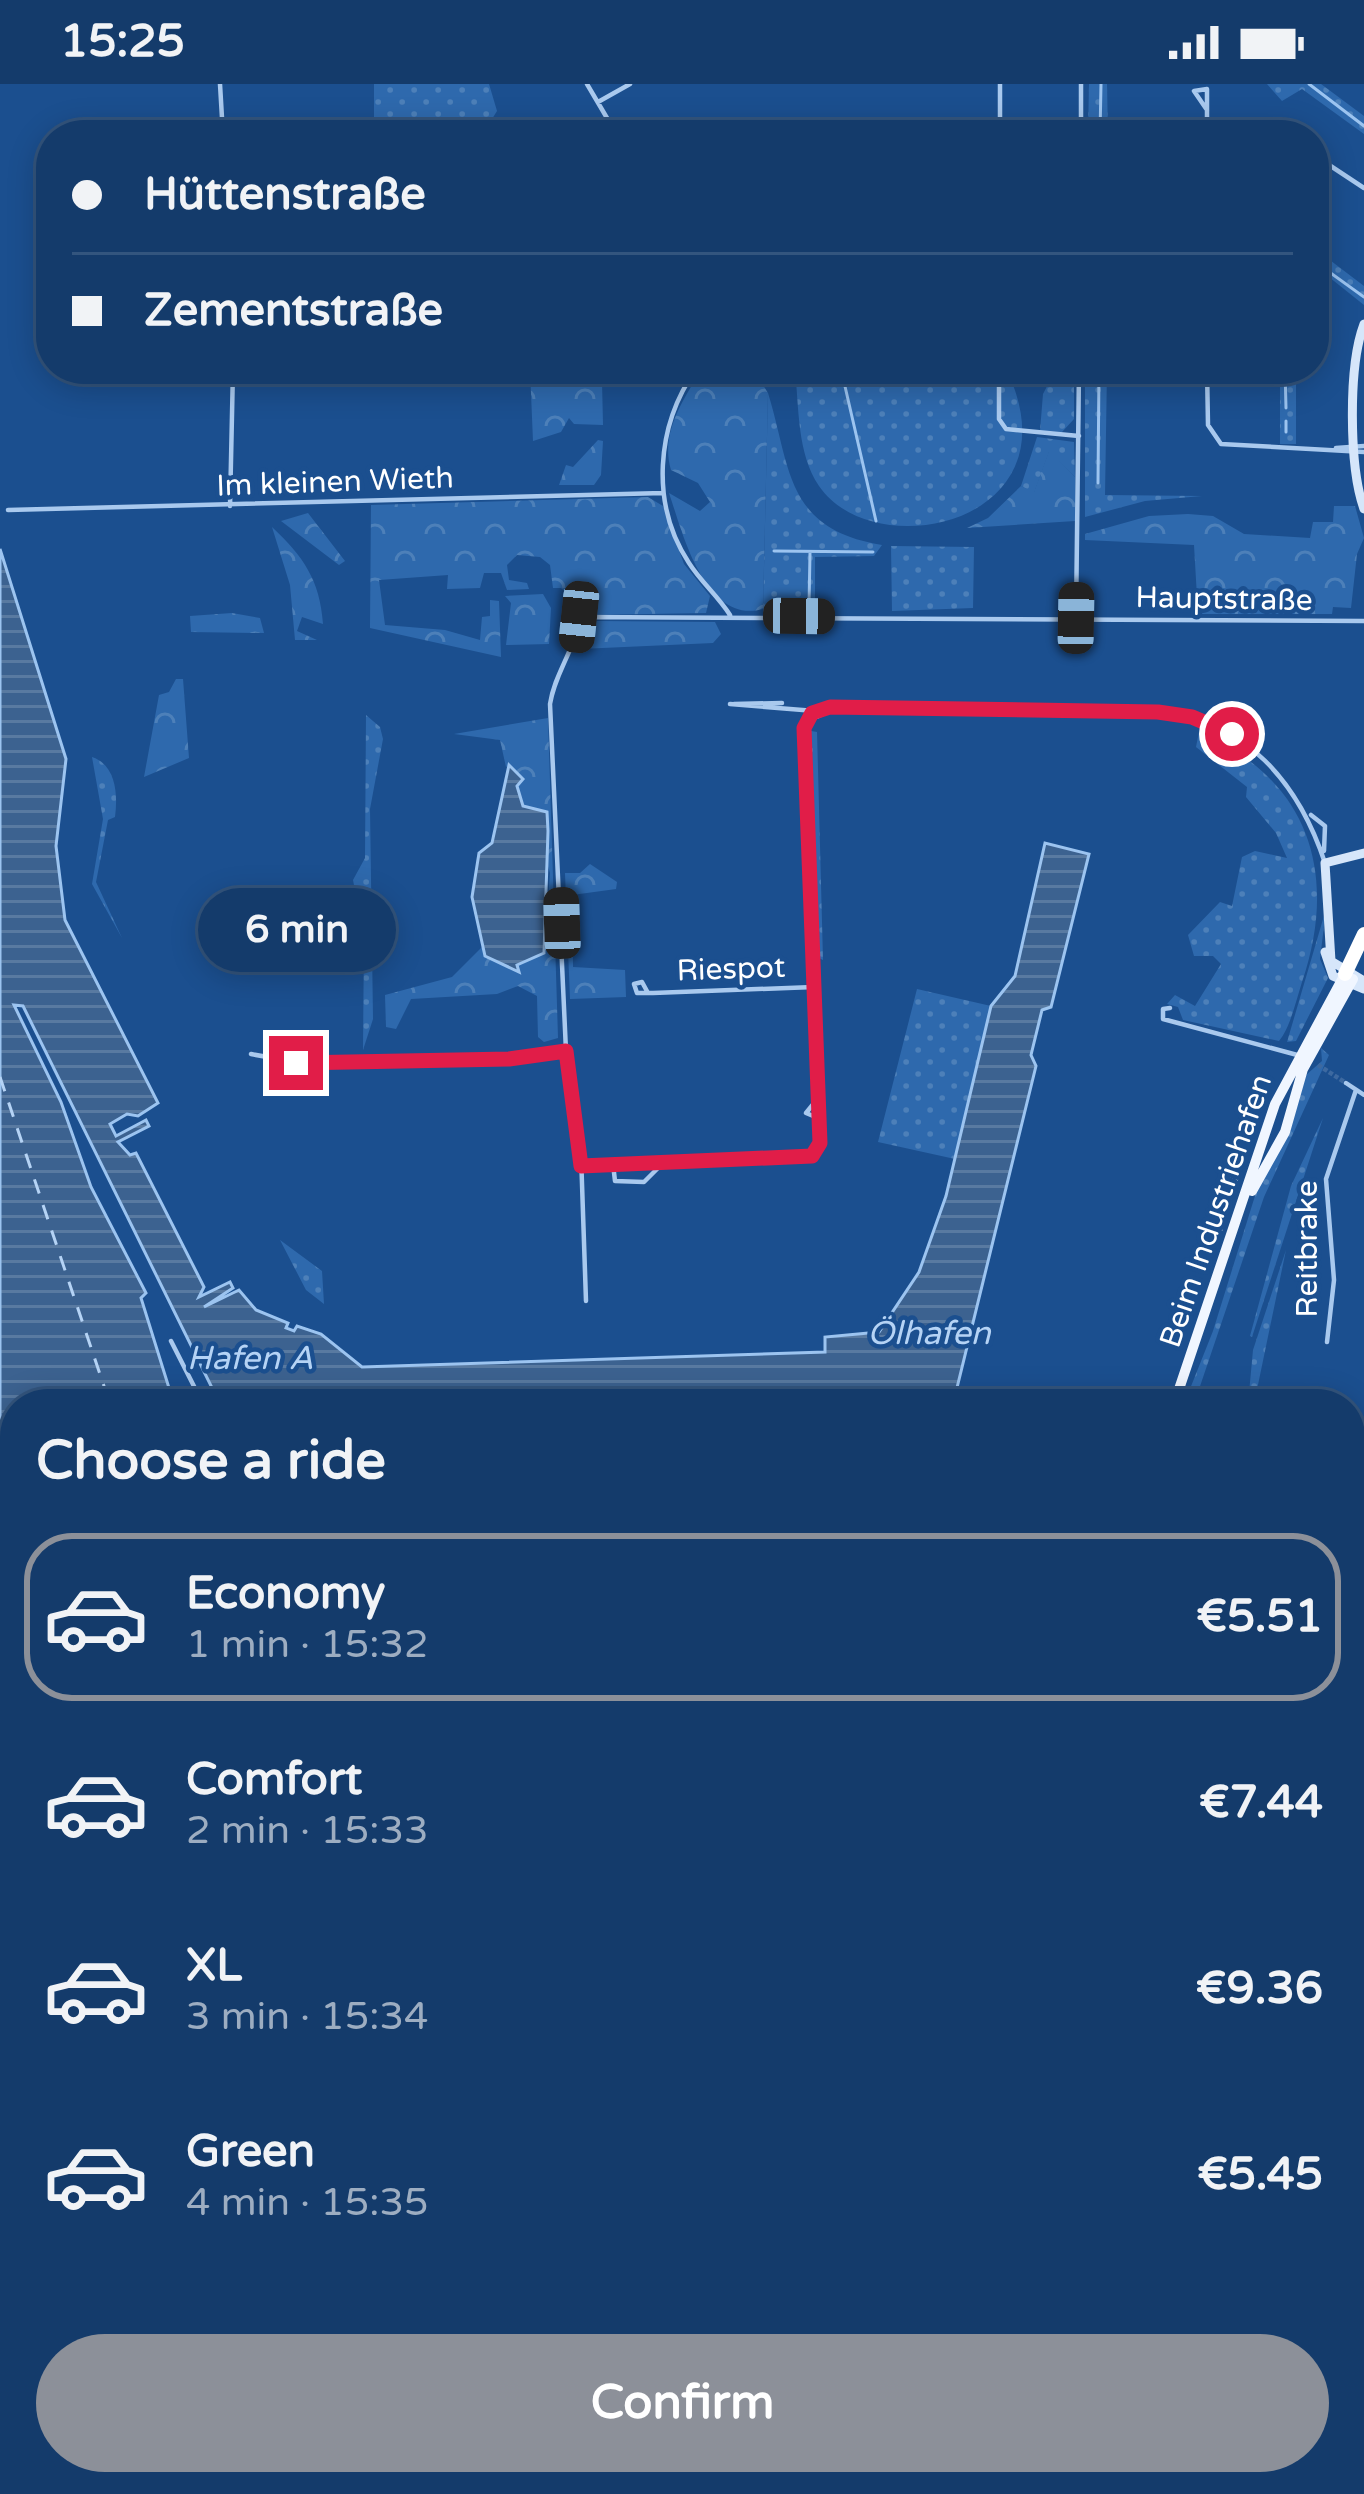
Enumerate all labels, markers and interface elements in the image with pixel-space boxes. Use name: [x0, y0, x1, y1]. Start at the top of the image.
text: 15:25: [60, 15, 185, 69]
text: Hüttenstraße: [144, 168, 426, 222]
text: Zementstraße: [144, 284, 443, 338]
street label: Im kleinen Wieth: [216, 459, 454, 505]
car: [557, 579, 601, 655]
street label: Hauptstraße: [1135, 579, 1313, 619]
car: [1057, 582, 1095, 654]
car: [763, 597, 835, 635]
route start: [1205, 707, 1259, 761]
car: [543, 886, 581, 960]
callout: 6 min: [197, 889, 395, 973]
text: 6 min: [245, 906, 349, 953]
street label: Riespot: [676, 949, 786, 989]
route end: [269, 1036, 323, 1090]
street label: Beim Industriehafen: [1152, 1070, 1280, 1352]
street label: Reitbrake: [1289, 1180, 1326, 1318]
water label: Ölhafen: [867, 1314, 992, 1353]
water label: Hafen A: [187, 1339, 313, 1378]
text: Choose a ride: [36, 1428, 386, 1493]
icon: car: [42, 1563, 150, 1671]
text: Economy: [186, 1567, 385, 1621]
text: €5.51: [1196, 1590, 1323, 1644]
text: 1 min · 15:32: [186, 1621, 428, 1668]
icon: car: [42, 1749, 150, 1857]
text: Comfort: [186, 1753, 362, 1807]
text: €7.44: [1199, 1776, 1323, 1830]
text: 2 min · 15:33: [186, 1807, 428, 1854]
icon: car: [42, 1935, 150, 2043]
text: XL: [186, 1939, 242, 1993]
text: €9.36: [1196, 1962, 1323, 2016]
text: 3 min · 15:34: [186, 1993, 428, 2040]
icon: car: [42, 2121, 150, 2229]
text: Green: [186, 2125, 315, 2179]
text: €5.45: [1197, 2148, 1323, 2202]
text: 4 min · 15:35: [186, 2179, 428, 2226]
button: Confirm: [36, 2334, 1329, 2472]

